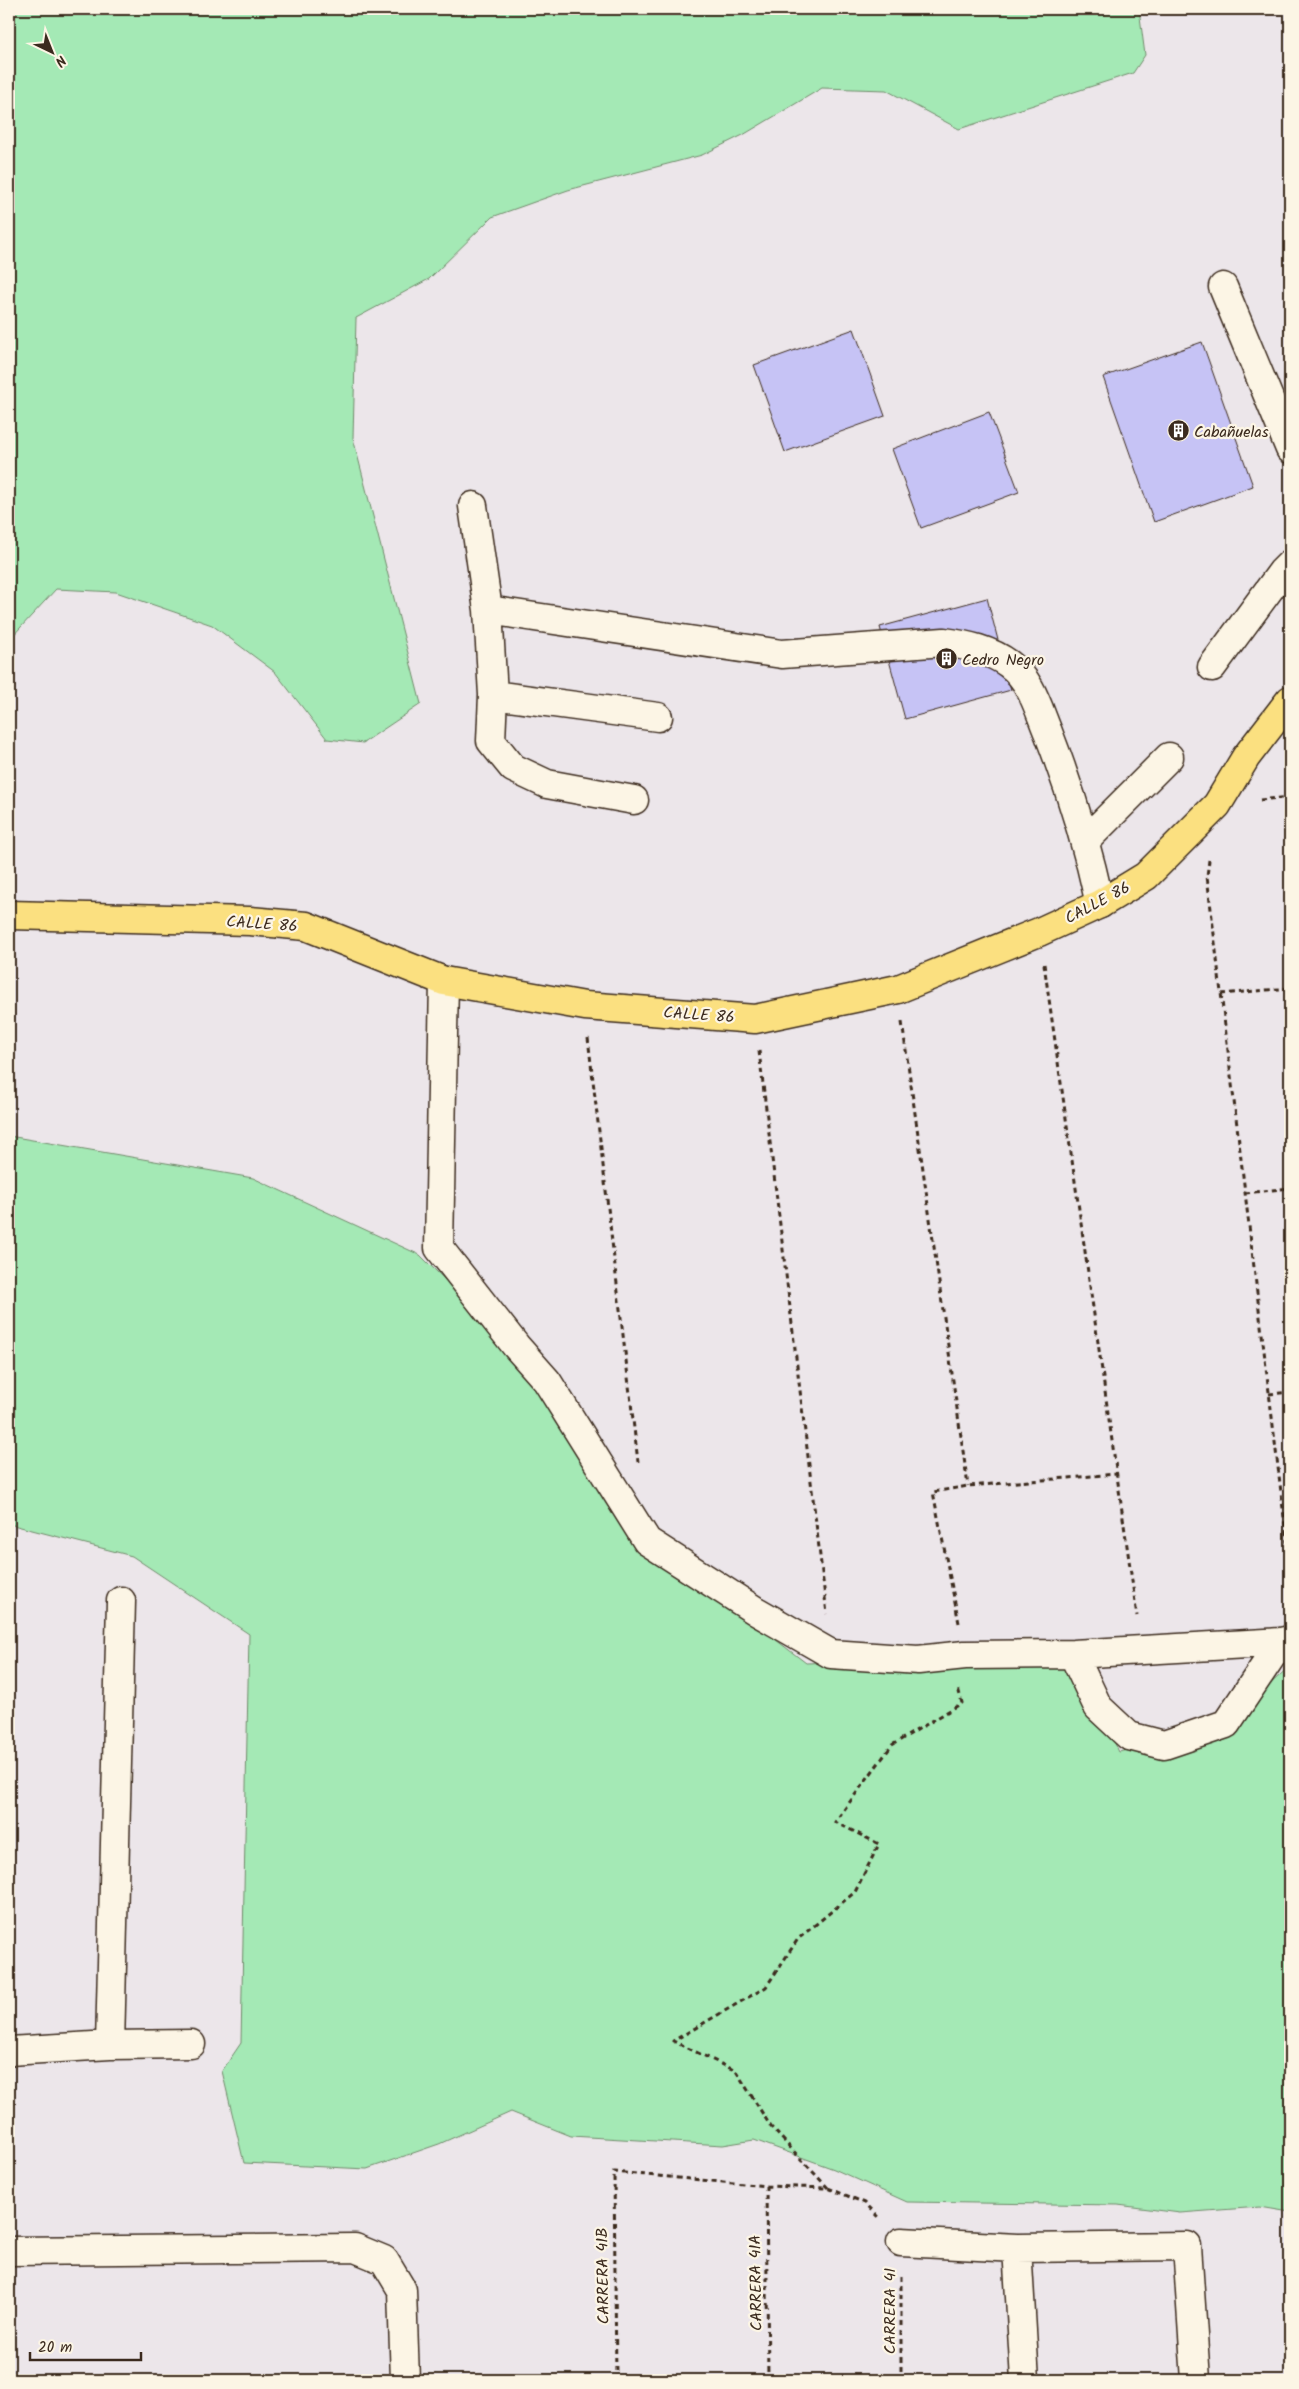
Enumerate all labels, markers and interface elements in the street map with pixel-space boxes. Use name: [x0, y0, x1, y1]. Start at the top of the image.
north arrow: [28, 28, 78, 78]
text: N: [49, 50, 71, 72]
building icon: Cabañuelas: [1166, 419, 1190, 443]
place label: Cabañuelas: [1194, 420, 1269, 445]
building icon: Cedro Negro: [934, 647, 958, 671]
place label: Cedro Negro: [962, 648, 1044, 673]
street label: CALLE 86: [1060, 876, 1135, 931]
street label: CALLE 86: [226, 910, 298, 939]
street label: CALLE 86: [663, 1001, 735, 1030]
street label: CARRERA 41B: [590, 2227, 617, 2325]
street label: CARRERA 41A: [743, 2234, 770, 2331]
street label: CARRERA 41: [878, 2268, 903, 2354]
scale bar: [30, 2329, 141, 2361]
text: 20 m: [38, 2336, 72, 2360]

